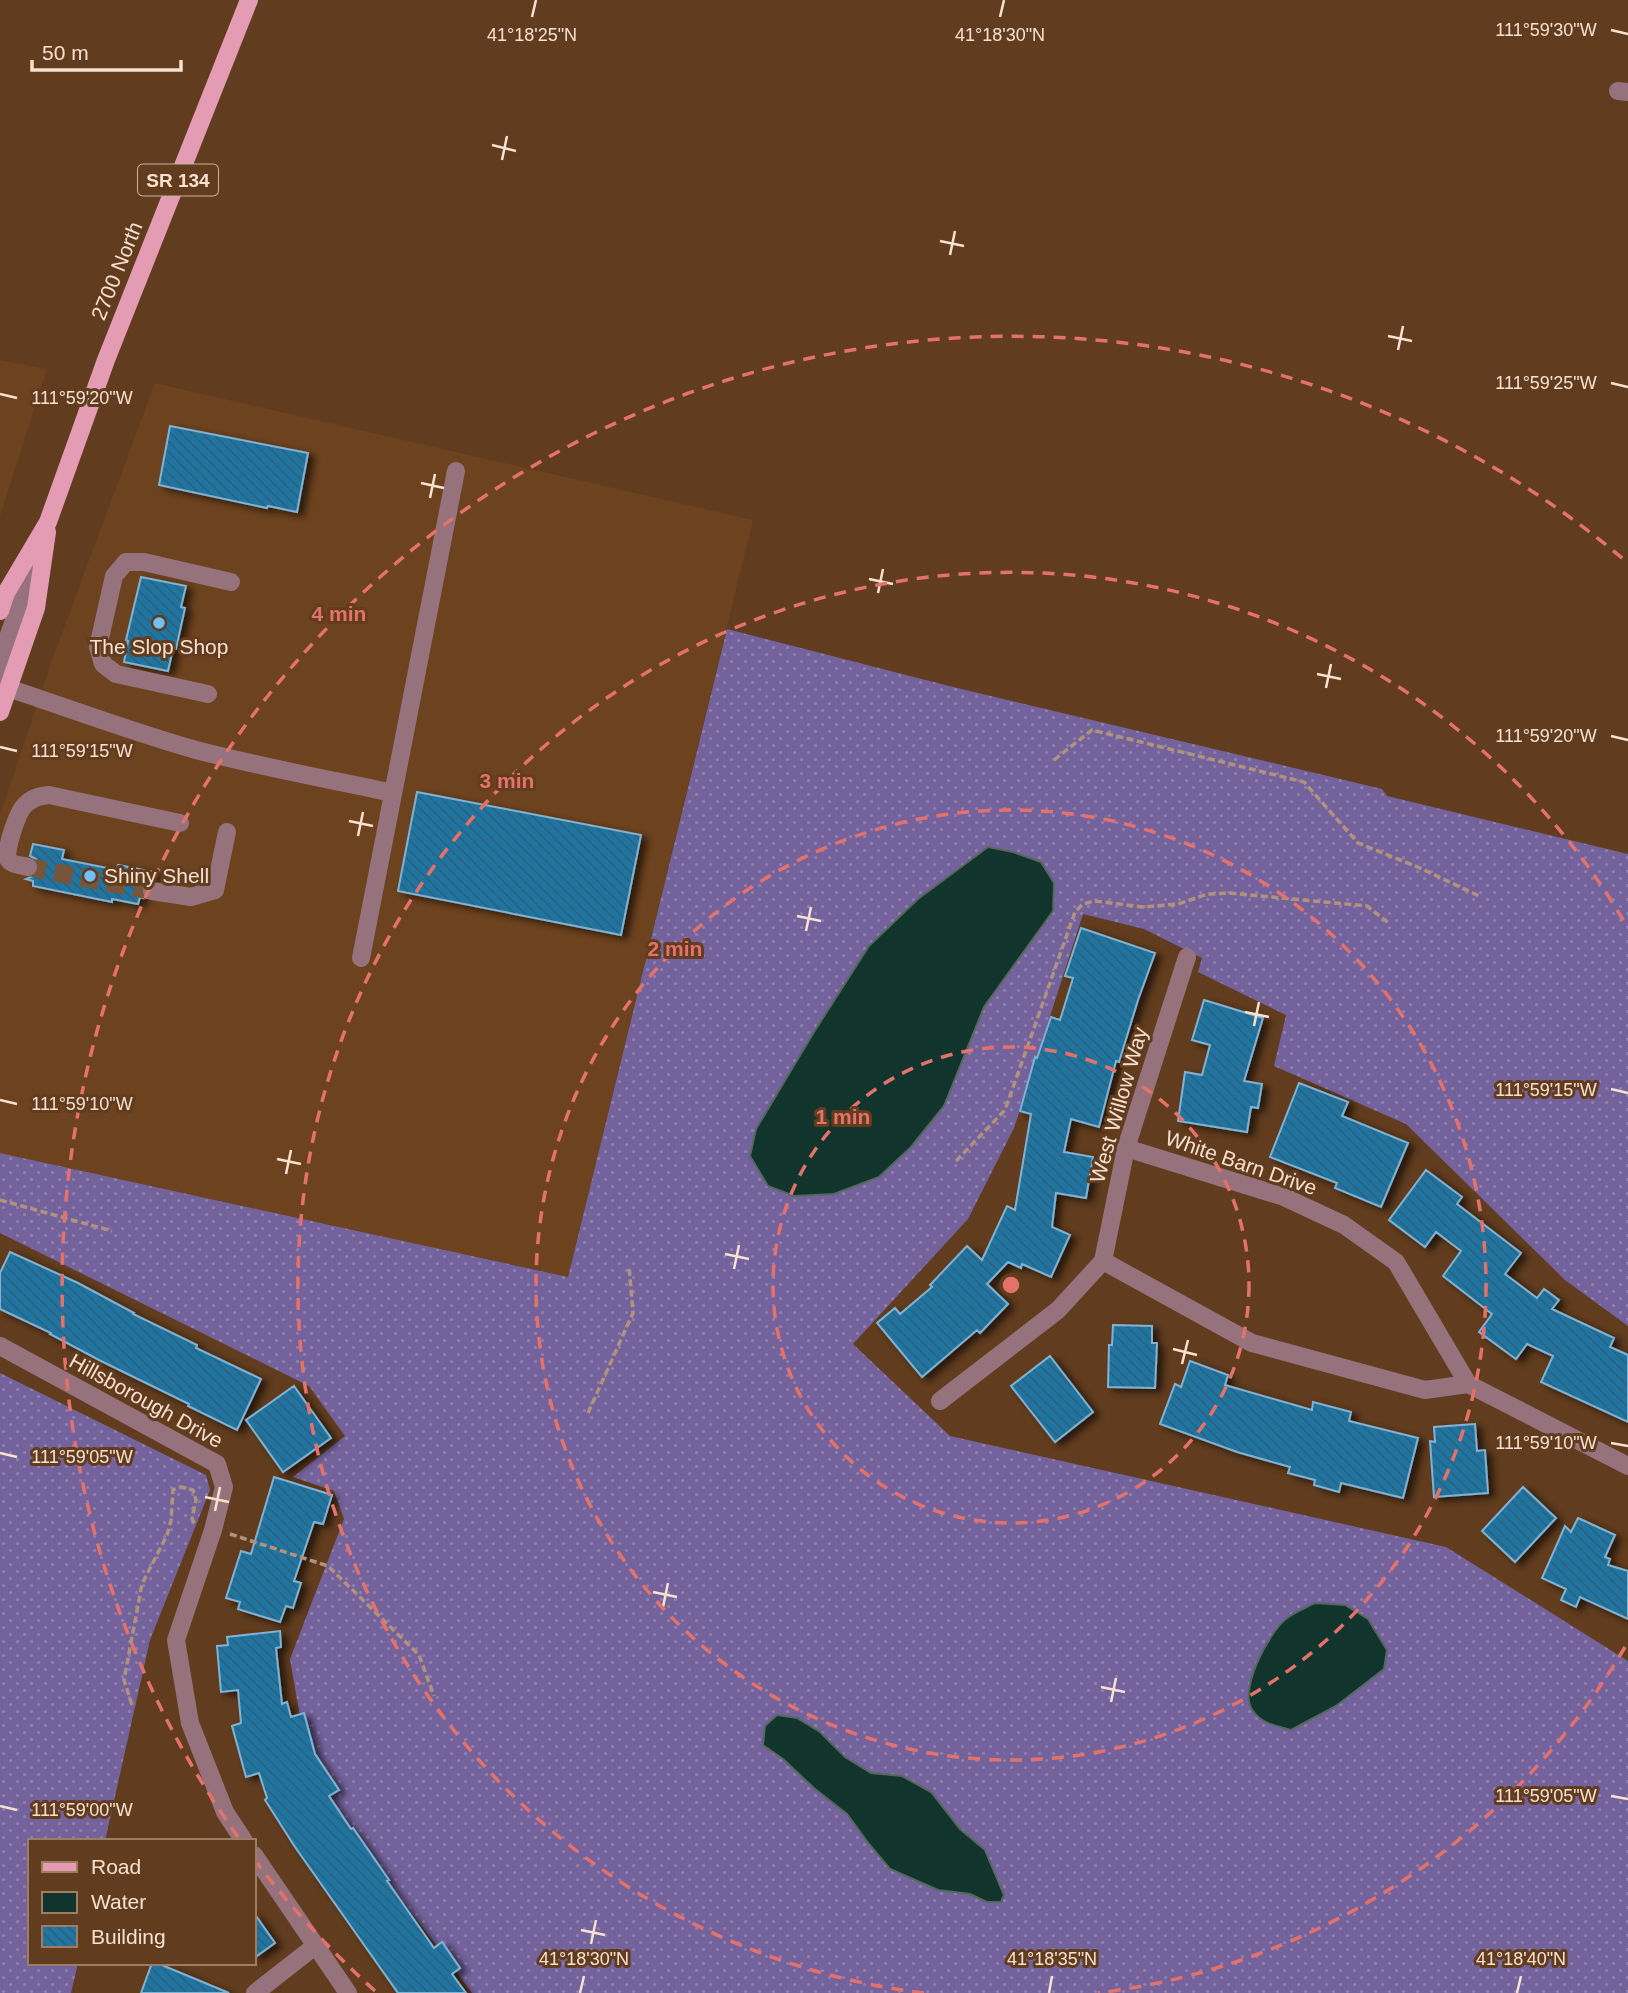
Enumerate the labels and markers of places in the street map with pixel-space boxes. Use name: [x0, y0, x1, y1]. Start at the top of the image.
marker: The Slop Shop: [151, 615, 167, 631]
place label: The Slop Shop: [90, 635, 228, 658]
place label: Shiny Shell: [104, 864, 209, 887]
marker: Shiny Shell: [82, 868, 98, 884]
centre of rings: [999, 1273, 1023, 1297]

